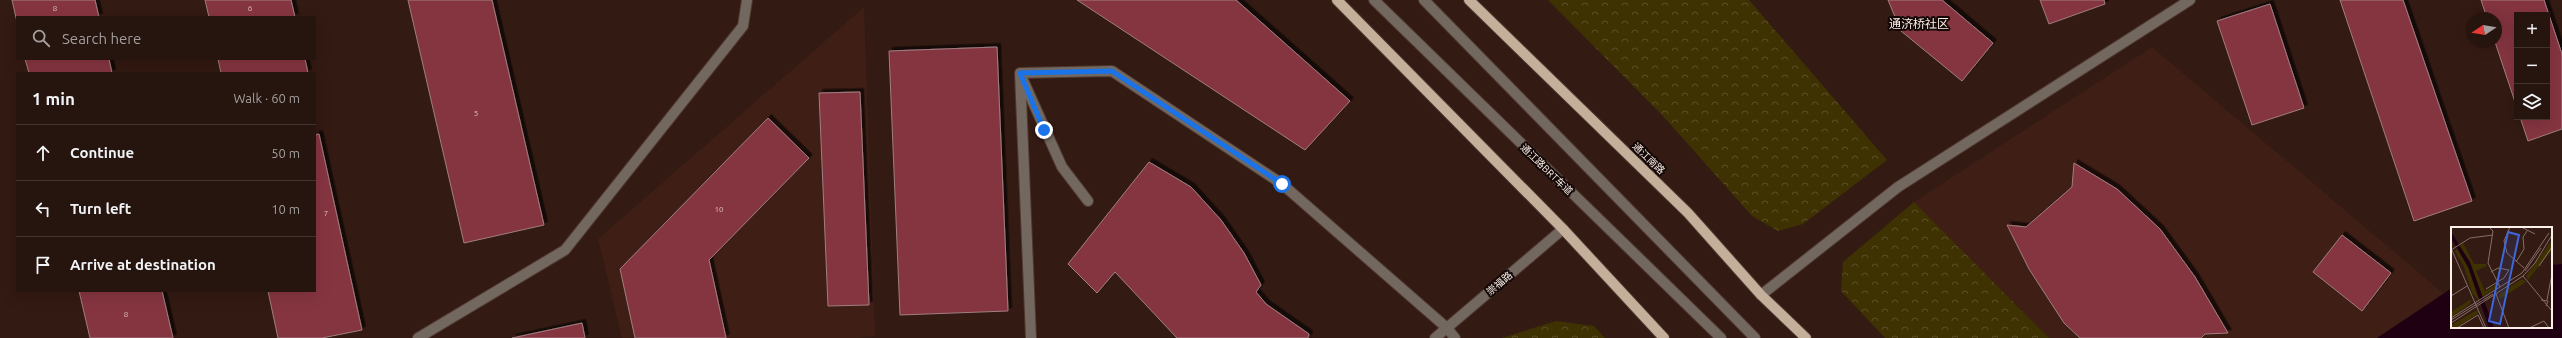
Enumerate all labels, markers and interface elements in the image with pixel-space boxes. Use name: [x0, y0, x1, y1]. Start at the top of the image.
house number: 8: [53, 4, 58, 13]
house number: 6: [248, 4, 253, 13]
north arrow: [2466, 12, 2502, 48]
map controls: [2514, 12, 2550, 120]
button: +: [2514, 12, 2550, 48]
search box: [16, 16, 316, 60]
district label: 通济桥社区: [1889, 17, 1949, 30]
icon: search: [30, 27, 52, 49]
text: Search here: [62, 30, 141, 47]
button: −: [2514, 48, 2550, 84]
button: layers: [2514, 84, 2550, 120]
text: 1 min: [32, 89, 75, 108]
text: Walk · 60 m: [234, 91, 300, 105]
house number: 5: [474, 109, 478, 118]
route end: [1035, 121, 1053, 139]
street label: 通江南路: [1630, 141, 1667, 176]
icon: ahead: [32, 142, 54, 164]
street label: 通江路BRT车道: [1518, 142, 1575, 197]
text: Continue: [70, 144, 134, 161]
text: 50 m: [271, 146, 300, 160]
route start: [1273, 175, 1291, 193]
icon: left: [32, 198, 54, 220]
text: Turn left: [70, 200, 131, 217]
text: 10 m: [271, 202, 300, 216]
house number: 10: [714, 205, 724, 214]
house number: 7: [324, 209, 328, 218]
inset map: [2451, 227, 2552, 328]
icon: arrive: [32, 254, 54, 276]
text: Arrive at destination: [70, 256, 216, 273]
street label: 崇福路: [1484, 270, 1514, 297]
house number: 8: [124, 310, 129, 319]

